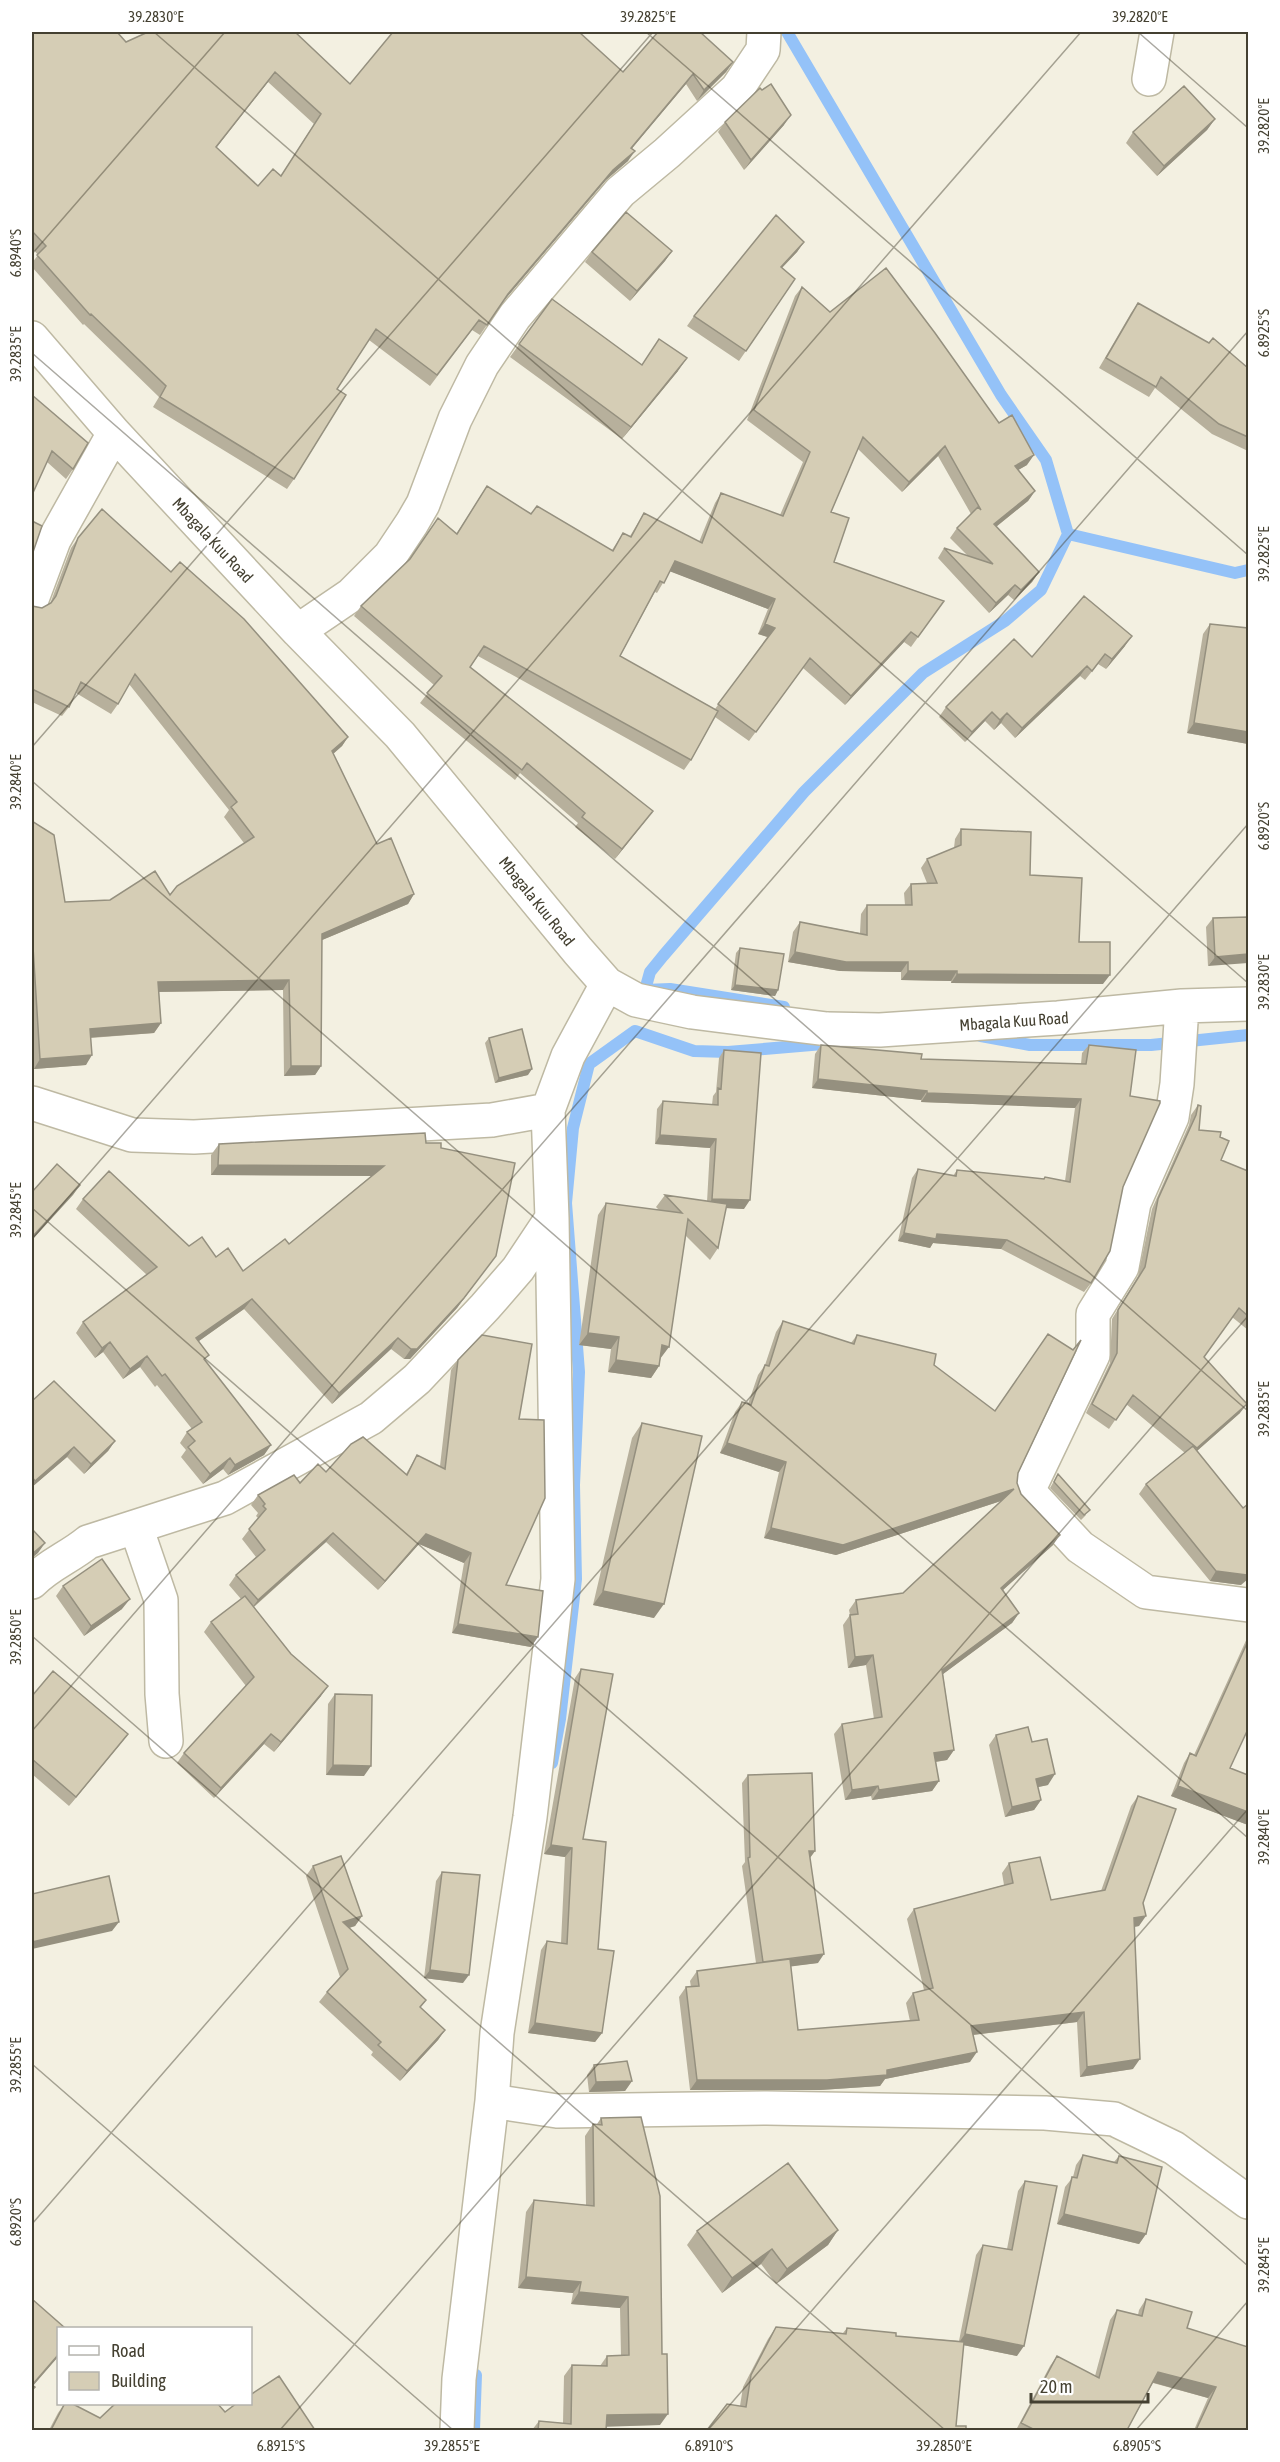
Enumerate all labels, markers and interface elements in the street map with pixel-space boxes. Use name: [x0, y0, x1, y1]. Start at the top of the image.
text: 39.2830°E: [128, 8, 184, 25]
text: 39.2825°E: [620, 8, 676, 25]
text: 39.2820°E: [1112, 8, 1168, 25]
text: 39.2820°E: [1255, 98, 1272, 154]
text: 6.8940°S: [7, 229, 24, 277]
text: 6.8925°S: [1255, 309, 1272, 357]
text: 39.2835°E: [7, 326, 24, 382]
street label: Mbagala Kuu Road: [168, 494, 257, 587]
text: 39.2825°E: [1255, 526, 1272, 582]
text: 39.2840°E: [7, 754, 24, 810]
text: 6.8920°S: [1255, 802, 1272, 850]
street label: Mbagala Kuu Road: [495, 853, 578, 950]
text: 39.2830°E: [1255, 954, 1272, 1010]
street label: Mbagala Kuu Road: [959, 1008, 1069, 1035]
text: 39.2845°E: [7, 1182, 24, 1238]
text: 39.2835°E: [1255, 1381, 1272, 1437]
text: 39.2850°E: [7, 1609, 24, 1665]
text: 39.2840°E: [1255, 1809, 1272, 1865]
text: 39.2855°E: [7, 2037, 24, 2093]
text: 6.8920°S: [7, 2198, 24, 2246]
text: 39.2845°E: [1255, 2237, 1272, 2293]
legend: [57, 2327, 252, 2405]
text: Road: [111, 2340, 145, 2361]
scale bar: [1031, 2366, 1148, 2404]
text: Building: [111, 2370, 166, 2391]
text: 20 m: [1040, 2376, 1072, 2397]
text: 6.8915°S: [257, 2437, 305, 2454]
text: 39.2855°E: [424, 2437, 480, 2454]
text: 6.8910°S: [685, 2437, 733, 2454]
text: 39.2850°E: [916, 2437, 972, 2454]
text: 6.8905°S: [1113, 2437, 1161, 2454]

